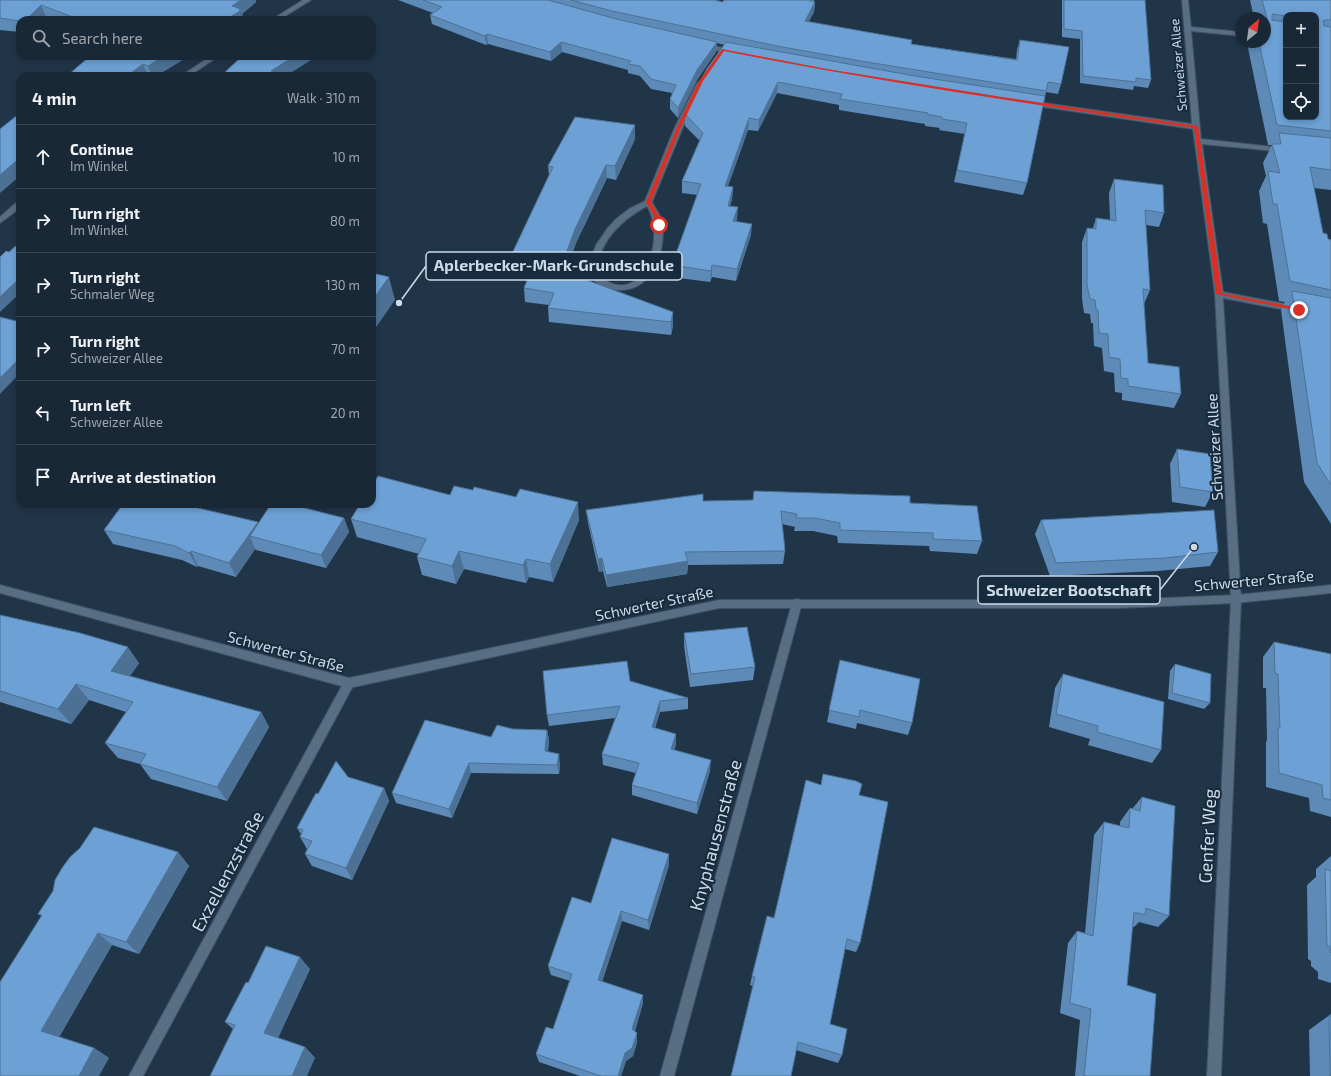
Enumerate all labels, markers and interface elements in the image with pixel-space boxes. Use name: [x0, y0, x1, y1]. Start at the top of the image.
north arrow: [1235, 12, 1271, 48]
map controls: [1283, 12, 1319, 120]
button: +: [1283, 12, 1319, 48]
search box: [16, 16, 376, 60]
street label: Schweizer Allee: [1166, 18, 1190, 112]
icon: search: [30, 27, 52, 49]
text: Search here: [62, 29, 143, 47]
button: −: [1283, 48, 1319, 84]
button: locate: [1283, 84, 1319, 120]
text: 4 min: [32, 88, 76, 108]
text: Walk · 310 m: [287, 90, 360, 106]
text: Continue: [70, 140, 133, 158]
icon: ahead: [32, 146, 54, 168]
text: 10 m: [333, 149, 360, 165]
text: Im Winkel: [70, 158, 128, 174]
text: Turn right: [70, 204, 140, 222]
icon: right: [32, 210, 54, 232]
text: 80 m: [330, 213, 360, 229]
route start: [650, 216, 668, 234]
text: Im Winkel: [70, 222, 128, 238]
callout: Aplerbecker-Mark-Grundschule: [426, 252, 682, 280]
text: Aplerbecker-Mark-Grundschule: [434, 255, 674, 274]
text: Turn right: [70, 268, 140, 286]
icon: right: [32, 274, 54, 296]
text: 130 m: [325, 277, 360, 293]
text: Schmaler Weg: [70, 286, 155, 302]
route end: [1290, 301, 1308, 319]
text: Turn right: [70, 332, 140, 350]
icon: right: [32, 338, 54, 360]
text: 70 m: [331, 341, 360, 357]
text: Schweizer Allee: [70, 350, 163, 366]
street label: Schweizer Allee: [1202, 393, 1226, 501]
text: Turn left: [70, 396, 131, 414]
icon: left: [32, 402, 54, 424]
text: 20 m: [331, 405, 360, 421]
text: Schweizer Allee: [70, 414, 163, 430]
icon: arrive: [32, 466, 54, 488]
text: Arrive at destination: [70, 468, 216, 486]
street label: Schwerter Straße: [1193, 566, 1315, 594]
callout: Schweizer Bootschaft: [978, 576, 1160, 604]
text: Schweizer Bootschaft: [986, 580, 1152, 599]
street label: Schwerter Straße: [593, 582, 715, 624]
street label: Schwerter Straße: [226, 627, 346, 675]
street label: Knyphausenstraße: [684, 757, 746, 913]
street label: Genfer Weg: [1194, 788, 1220, 884]
street label: Exzellenzstraße: [186, 807, 268, 935]

